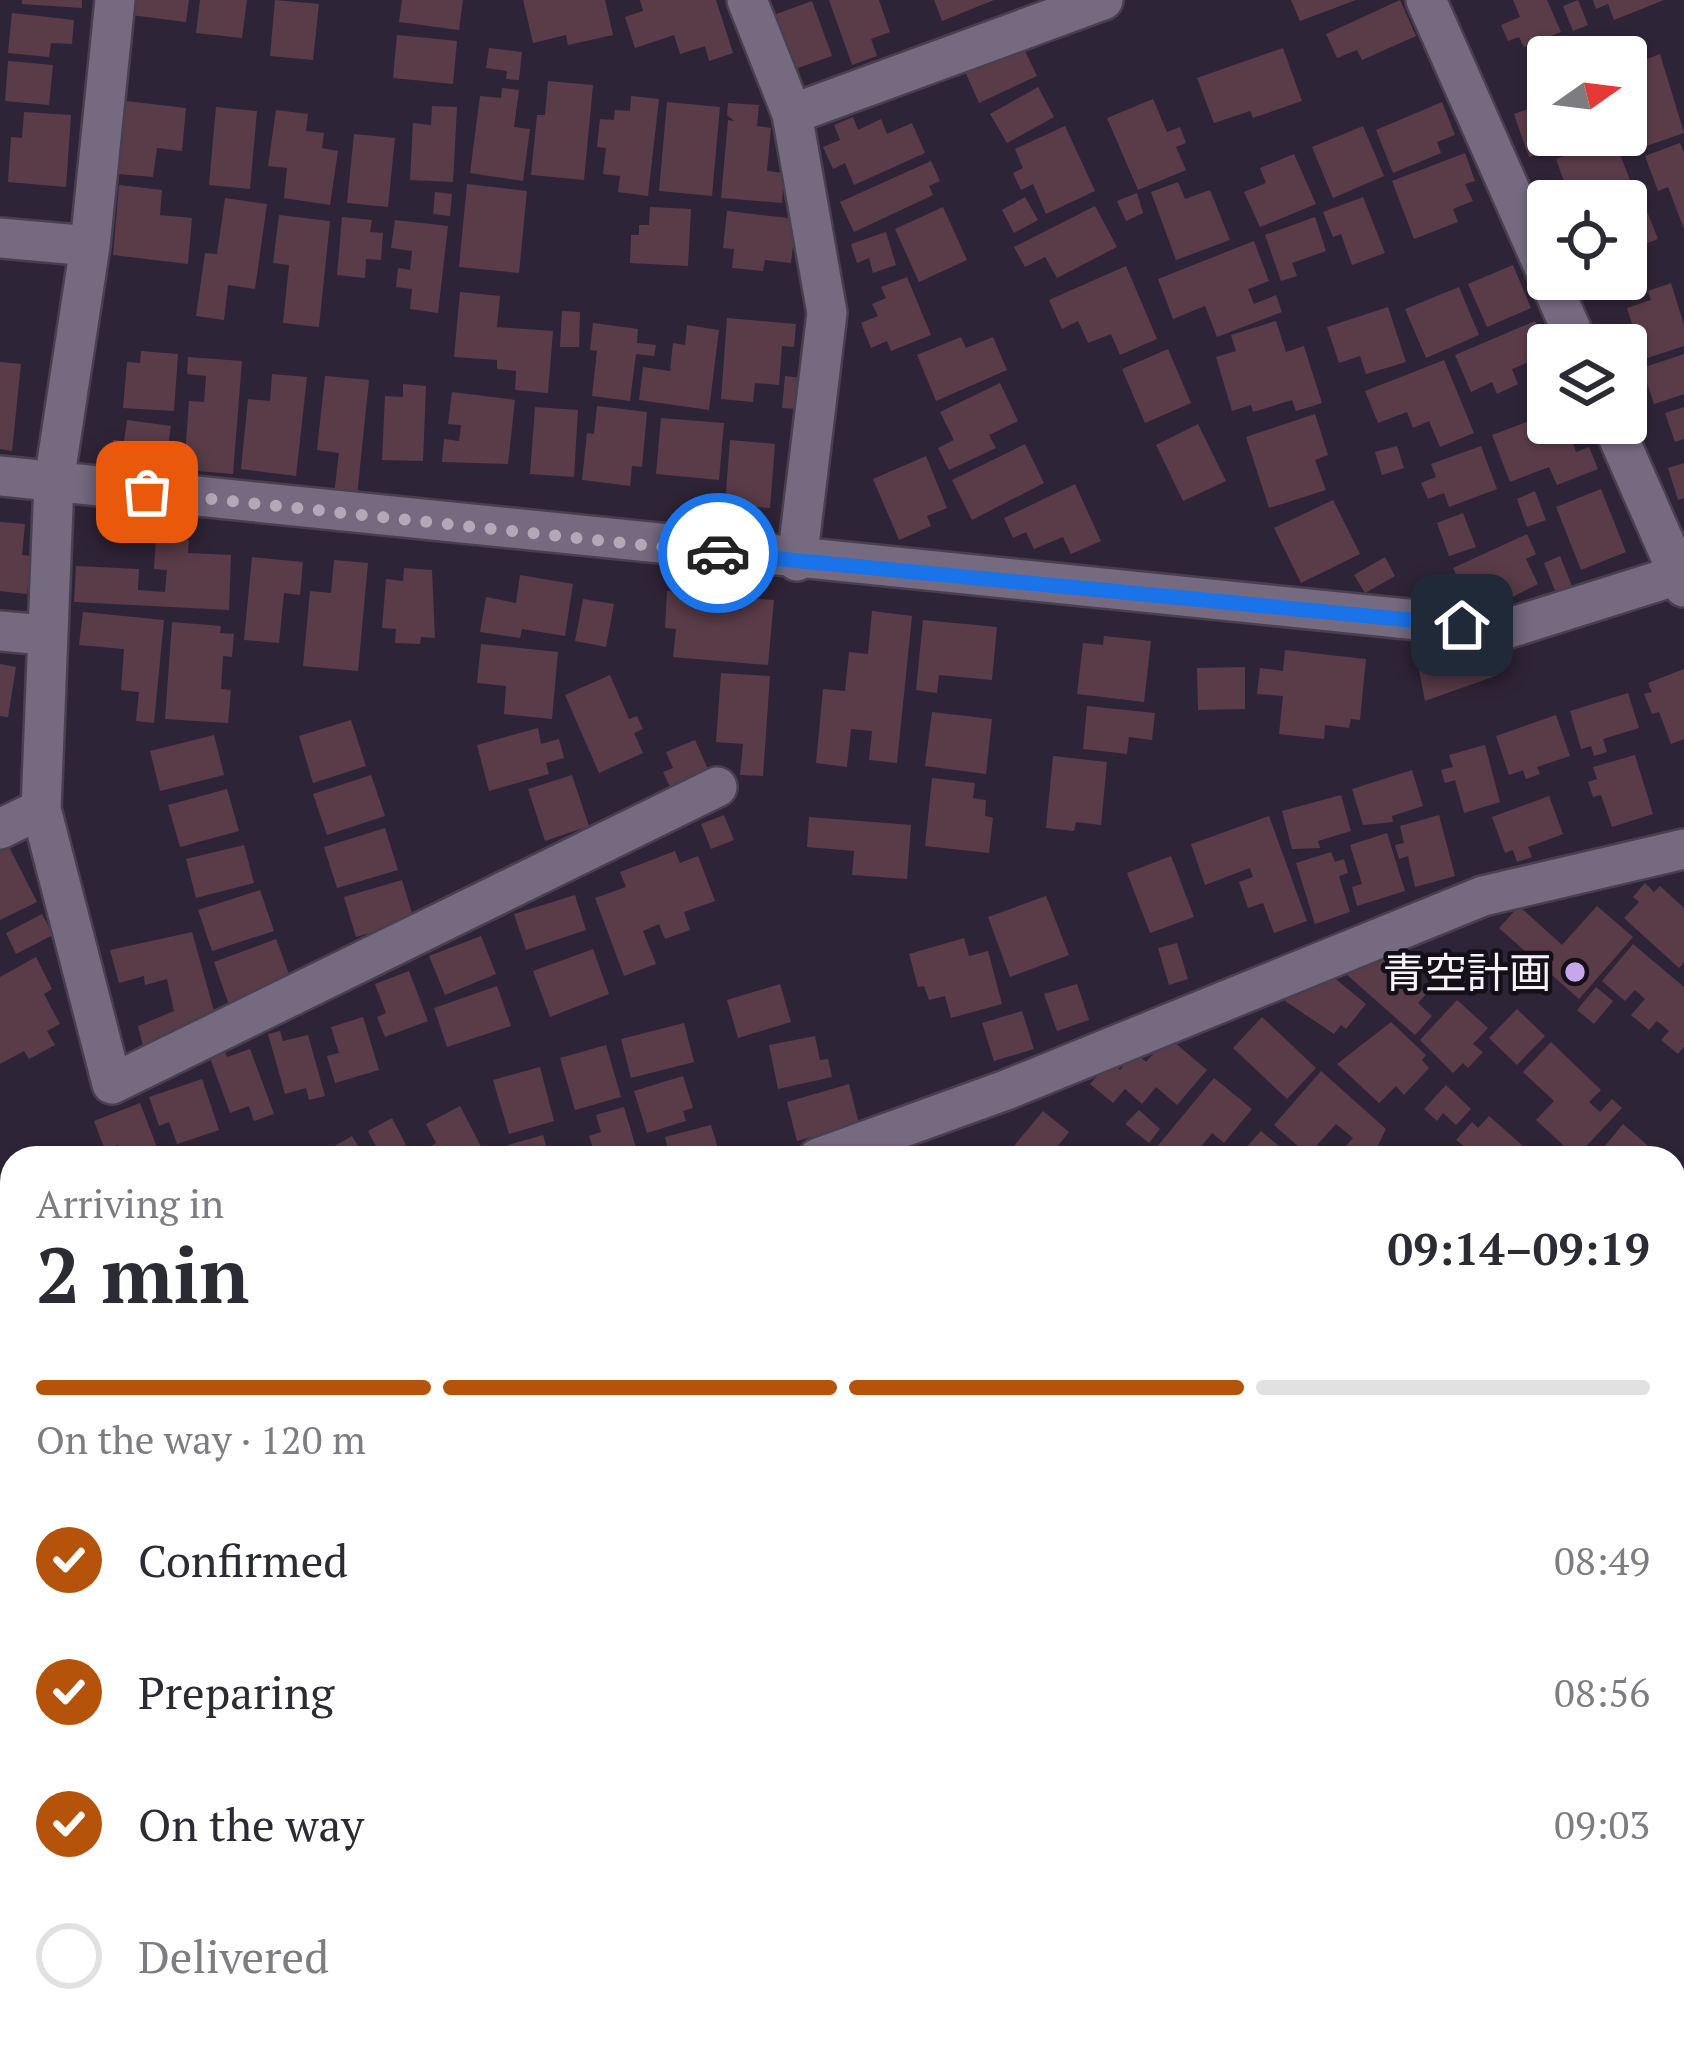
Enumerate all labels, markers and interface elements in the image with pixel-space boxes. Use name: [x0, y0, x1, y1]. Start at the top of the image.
north arrow: [1527, 36, 1647, 156]
map controls: [1527, 36, 1647, 444]
button: locate: [1527, 180, 1647, 300]
button: layers: [1527, 324, 1647, 444]
pin: [96, 441, 198, 543]
icon: bag: [114, 459, 180, 525]
courier: [658, 493, 778, 613]
icon: car: [685, 520, 751, 586]
pin: [1411, 574, 1513, 676]
icon: home: [1429, 592, 1495, 658]
place label: 青空計画: [1383, 944, 1551, 1000]
marker: 青空計画: [1562, 959, 1588, 985]
text: Arriving in: [36, 1177, 224, 1229]
text: 09:14–09:19: [1388, 1218, 1650, 1278]
text: 2 min: [36, 1222, 249, 1325]
text: On the way · 120 m: [36, 1413, 366, 1465]
icon: check: [36, 1527, 102, 1593]
text: Confirmed: [138, 1530, 348, 1590]
text: 08:49: [1554, 1534, 1650, 1586]
icon: check: [36, 1659, 102, 1725]
text: Preparing: [138, 1662, 334, 1722]
text: 08:56: [1554, 1666, 1650, 1718]
icon: check: [36, 1791, 102, 1857]
text: On the way: [138, 1794, 364, 1854]
text: 09:03: [1554, 1798, 1650, 1850]
text: Delivered: [138, 1926, 329, 1986]

